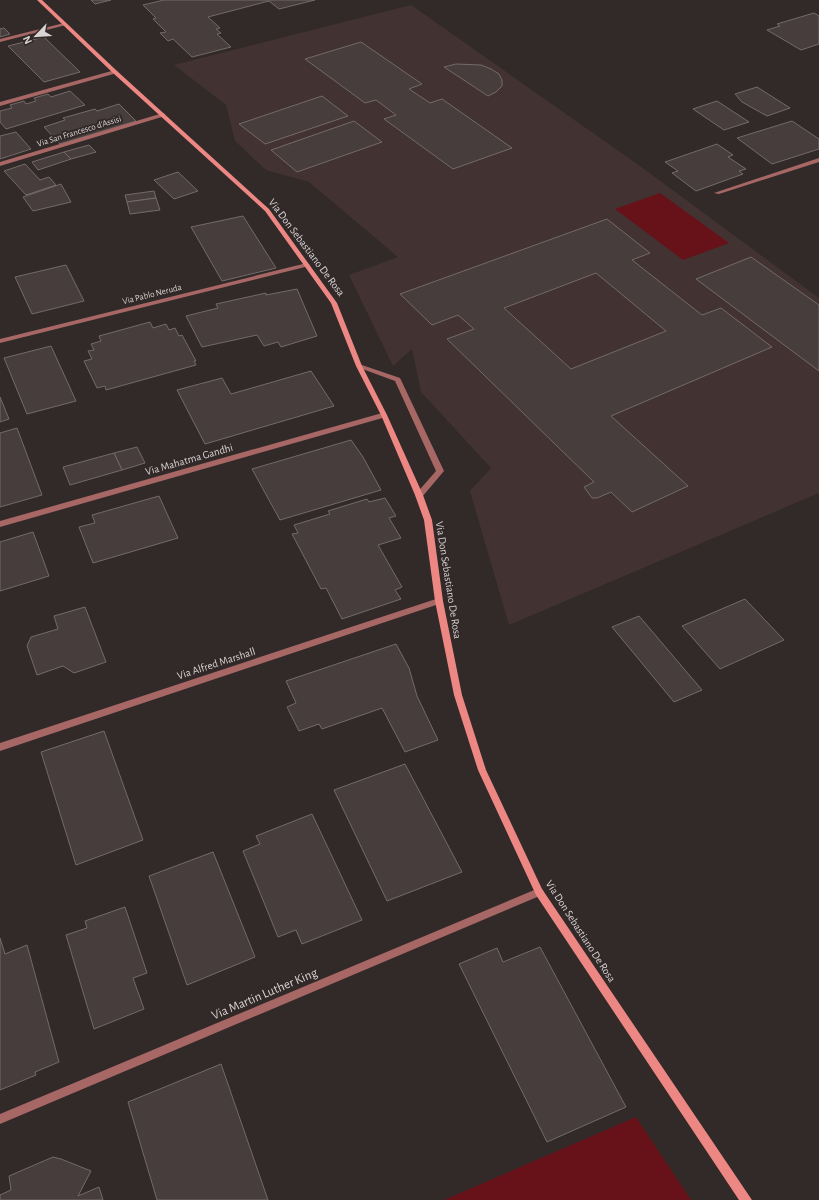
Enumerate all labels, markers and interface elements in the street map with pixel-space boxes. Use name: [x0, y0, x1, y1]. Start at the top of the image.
north arrow: [16, 16, 56, 56]
text: N: [21, 34, 34, 46]
street label: Via San Francesco d'Assisi: [36, 114, 122, 149]
street label: Via Don Sebastiano De Rosa: [266, 197, 347, 298]
street label: Via Pablo Neruda: [122, 283, 183, 306]
street label: Via Mahatma Gandhi: [144, 442, 234, 477]
street label: Via Don Sebastiano De Rosa: [434, 521, 463, 640]
street label: Via Alfred Marshall: [176, 646, 257, 681]
street label: Via Don Sebastiano De Rosa: [544, 878, 618, 984]
street label: Via Martin Luther King: [210, 966, 320, 1023]

